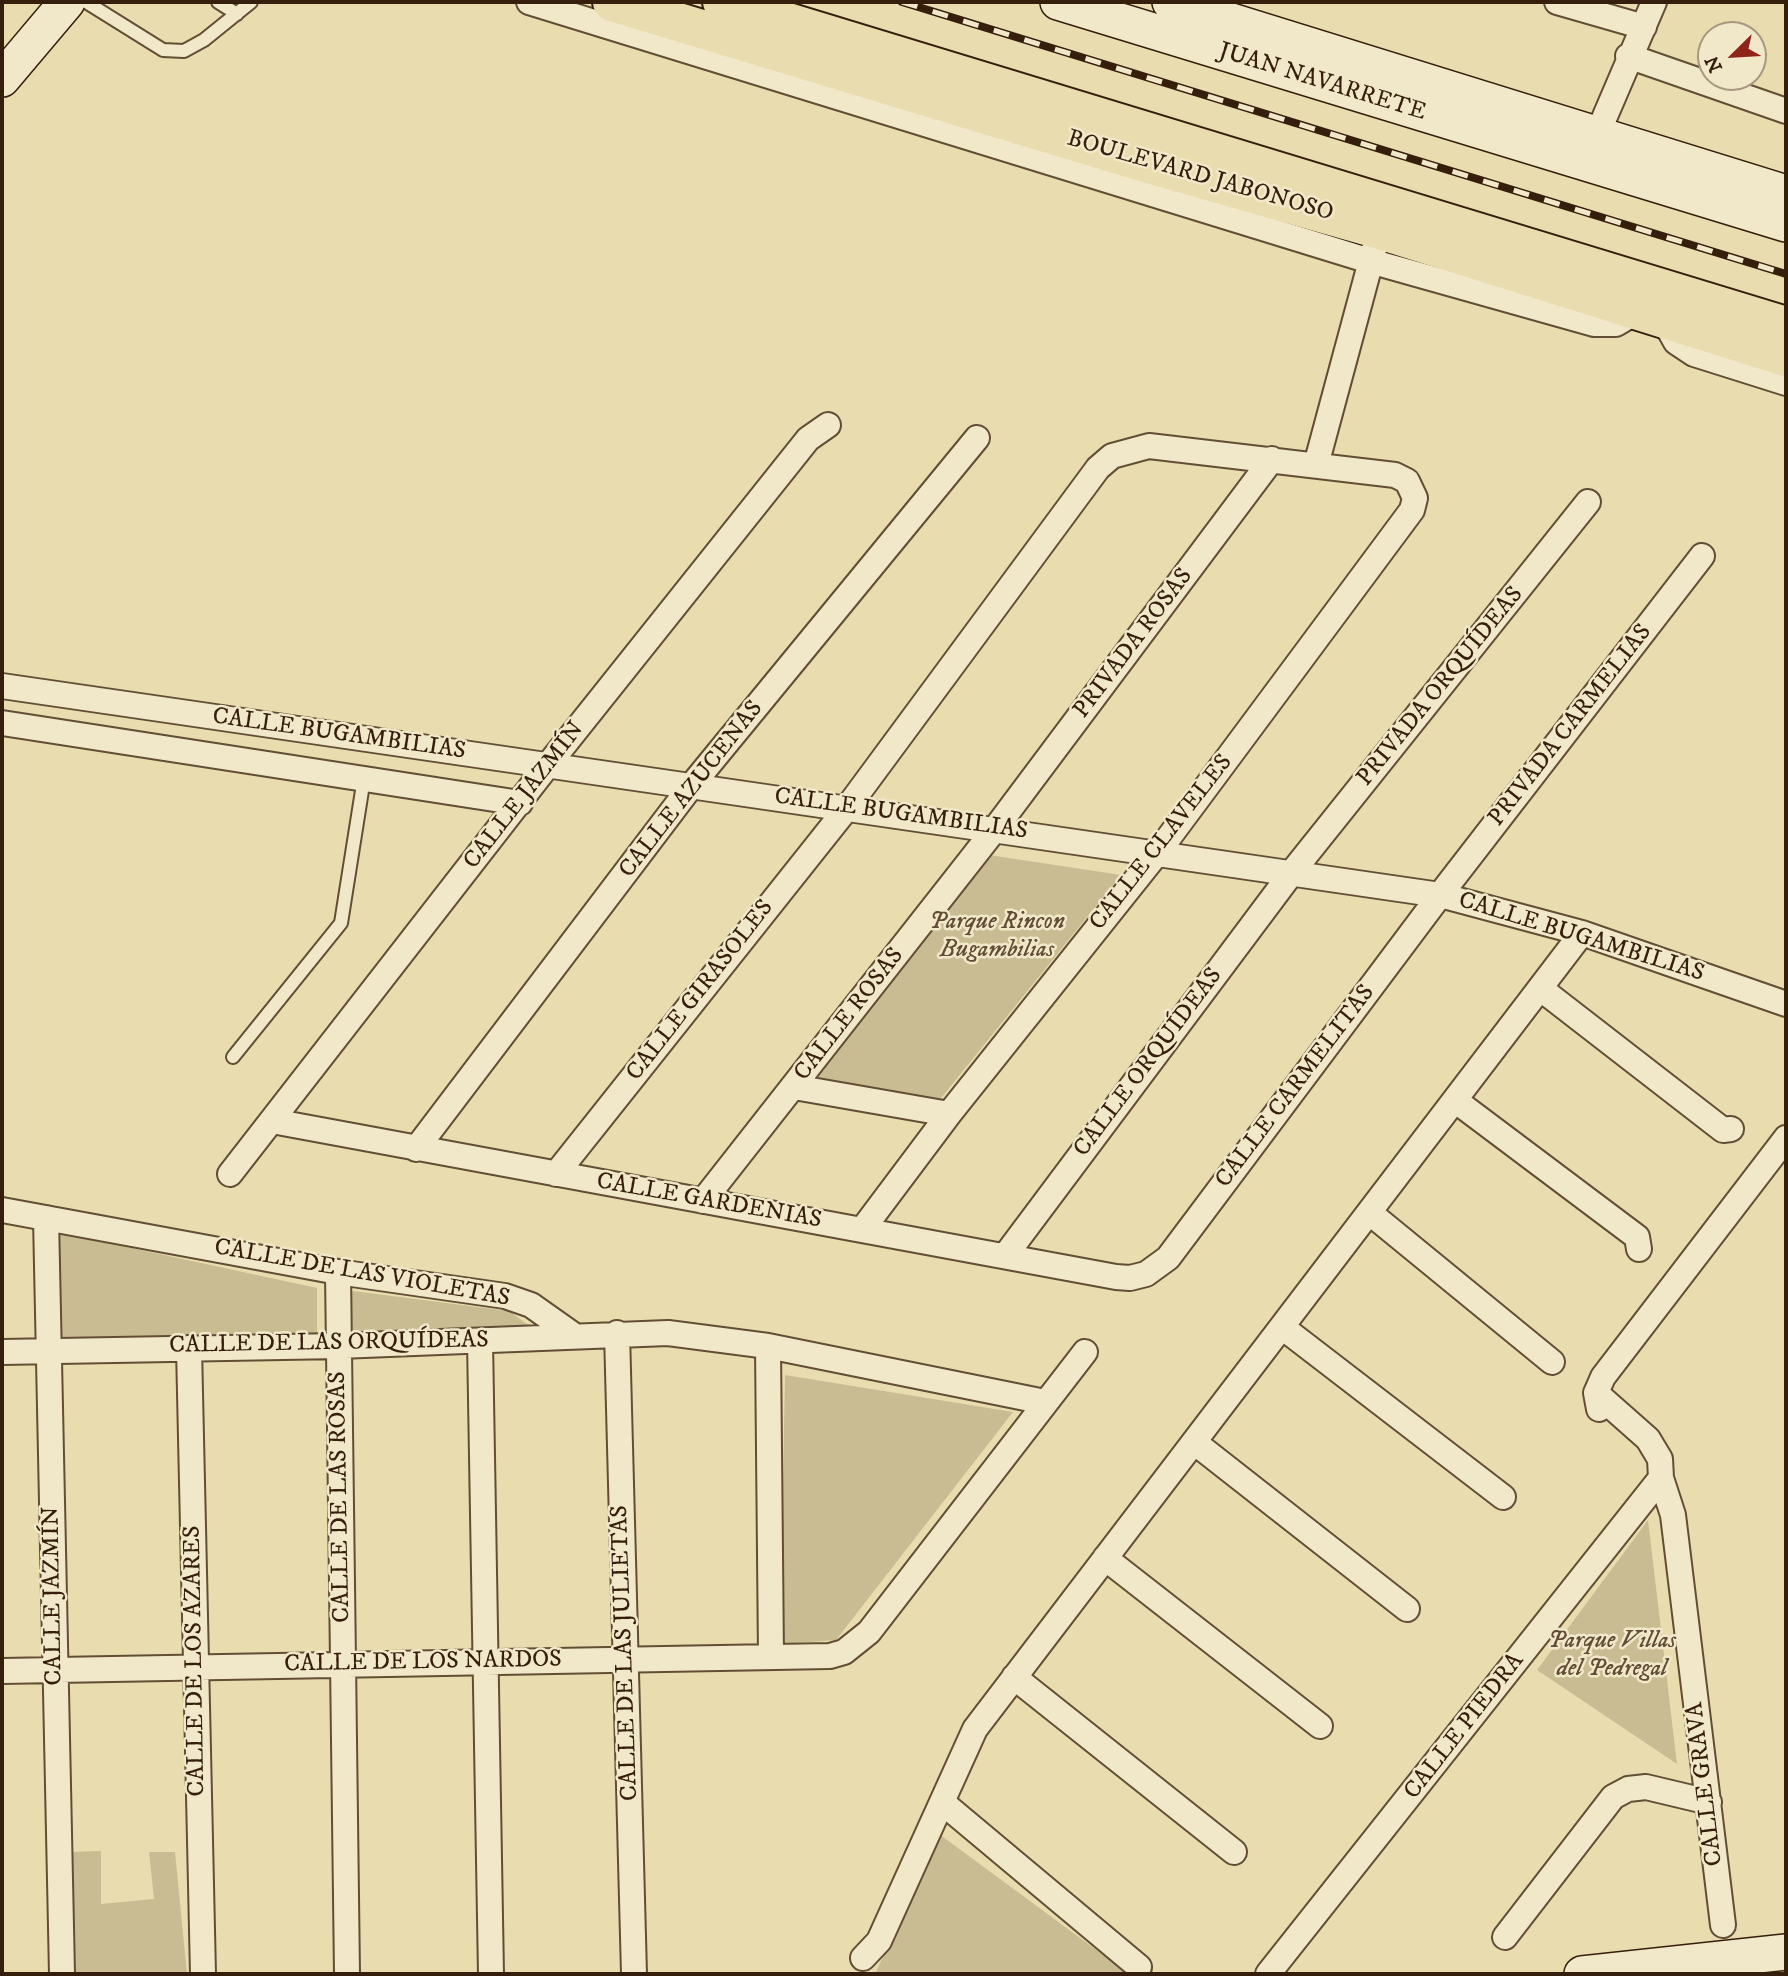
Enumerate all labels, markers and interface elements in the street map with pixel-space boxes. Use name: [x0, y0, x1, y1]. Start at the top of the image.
north arrow: [1697, 21, 1767, 91]
street label: JUAN NAVARRETE: [1215, 38, 1429, 128]
text: N: [1701, 52, 1728, 76]
street label: BOULEVARD JABONOSO: [1063, 125, 1337, 229]
street label: PRIVADA ROSAS: [1068, 563, 1200, 725]
street label: PRIVADA ORQUÍDEAS: [1352, 581, 1530, 793]
street label: PRIVADA CARMELIAS: [1483, 619, 1659, 833]
street label: CALLE AZUCENAS: [614, 696, 770, 884]
street label: CALLE BUGAMBILIAS: [210, 703, 468, 767]
street label: CALLE JAZMÍN: [458, 716, 592, 876]
street label: CALLE CLAVELES: [1084, 749, 1240, 937]
street label: CALLE BUGAMBILIAS: [772, 783, 1030, 847]
street label: CALLE BUGAMBILIAS: [1455, 887, 1707, 989]
street label: CALLE GIRASOLES: [621, 895, 781, 1087]
park label: Parque Rincon Bugambilias: [929, 909, 1065, 965]
street label: CALLE ROSAS: [789, 943, 911, 1087]
street label: CALLE ORQUÍDEAS: [1069, 963, 1229, 1163]
street label: CALLE CARMELITAS: [1210, 980, 1382, 1194]
street label: CALLE GARDENIAS: [594, 1168, 824, 1236]
street label: CALLE DE LAS VIOLETAS: [212, 1234, 512, 1314]
street label: CALLE DE LAS ORQUÍDEAS: [169, 1327, 489, 1361]
street label: CALLE DE LAS ROSAS: [324, 1371, 358, 1623]
street label: CALLE DE LAS JULIETAS: [606, 1504, 646, 1802]
street label: CALLE JAZMÍN: [38, 1506, 70, 1686]
street label: CALLE DE LOS AZARES: [179, 1525, 213, 1797]
park label: Parque Villas del Pedregal: [1548, 1628, 1676, 1684]
street label: CALLE DE LOS NARDOS: [284, 1646, 562, 1680]
street label: CALLE PIEDRA: [1399, 1648, 1531, 1806]
street label: CALLE GRAVA: [1682, 1700, 1730, 1868]

